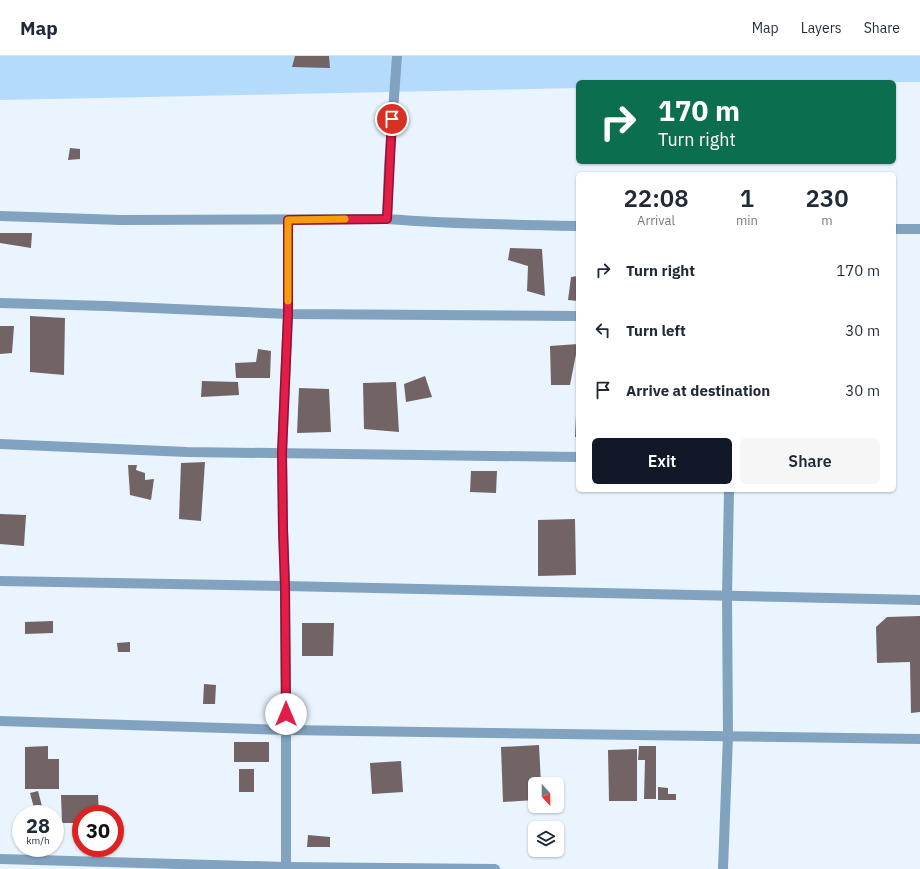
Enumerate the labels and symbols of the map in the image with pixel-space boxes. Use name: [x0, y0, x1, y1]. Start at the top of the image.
pin: [375, 102, 409, 136]
position arrow: [265, 693, 307, 735]
north arrow: [528, 777, 564, 813]
speed limit sign: 30: [72, 805, 124, 857]

